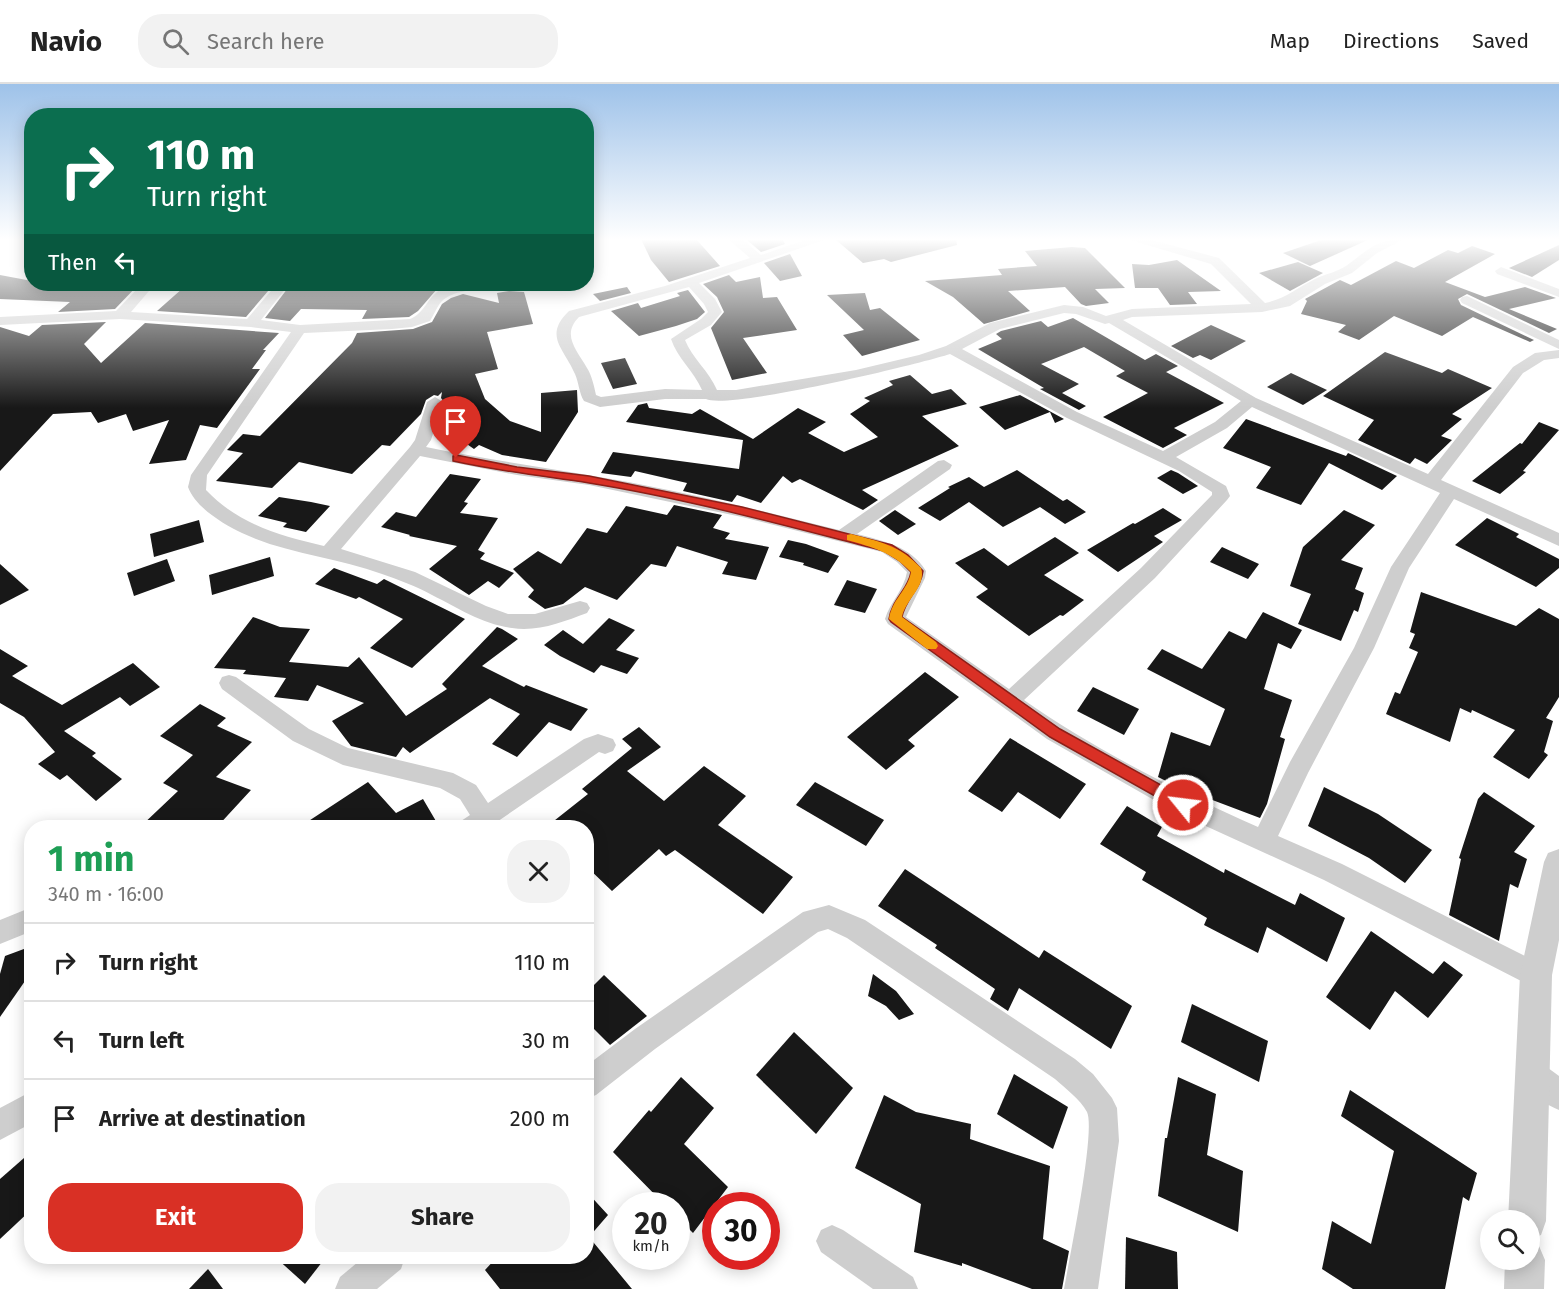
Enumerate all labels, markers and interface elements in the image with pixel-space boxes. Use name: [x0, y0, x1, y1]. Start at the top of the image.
search box: [138, 14, 558, 68]
text: Navio: [30, 25, 102, 58]
icon: search: [159, 25, 192, 58]
text: Search here: [207, 28, 325, 55]
text: Map: [1270, 28, 1310, 54]
text: Directions: [1343, 28, 1439, 54]
text: Saved: [1472, 28, 1529, 54]
text: 110 m: [147, 130, 255, 180]
icon: right: [48, 132, 126, 210]
text: Turn right: [147, 181, 267, 213]
icon: left: [109, 246, 142, 279]
text: Then: [48, 249, 97, 276]
pin: [430, 396, 481, 458]
icon: arrive: [439, 405, 472, 438]
position arrow: [1151, 773, 1215, 837]
text: 1 min: [48, 837, 135, 881]
button: close: [507, 840, 570, 903]
text: 340 m · 16:00: [48, 882, 164, 906]
icon: right: [48, 946, 81, 979]
text: Turn right: [99, 949, 198, 976]
text: 110 m: [514, 949, 570, 976]
icon: left: [48, 1024, 81, 1057]
text: Turn left: [99, 1027, 184, 1054]
text: 30 m: [522, 1027, 570, 1054]
icon: arrive: [48, 1102, 81, 1135]
text: Arrive at destination: [99, 1105, 306, 1132]
text: 200 m: [510, 1105, 570, 1132]
button: Exit: [48, 1183, 303, 1252]
button: Share: [315, 1183, 570, 1252]
speed limit sign: 30: [702, 1192, 780, 1270]
text: 20: [634, 1206, 668, 1242]
map controls: [1480, 1210, 1540, 1270]
button: search: [1480, 1210, 1540, 1270]
text: km/h: [632, 1237, 670, 1255]

